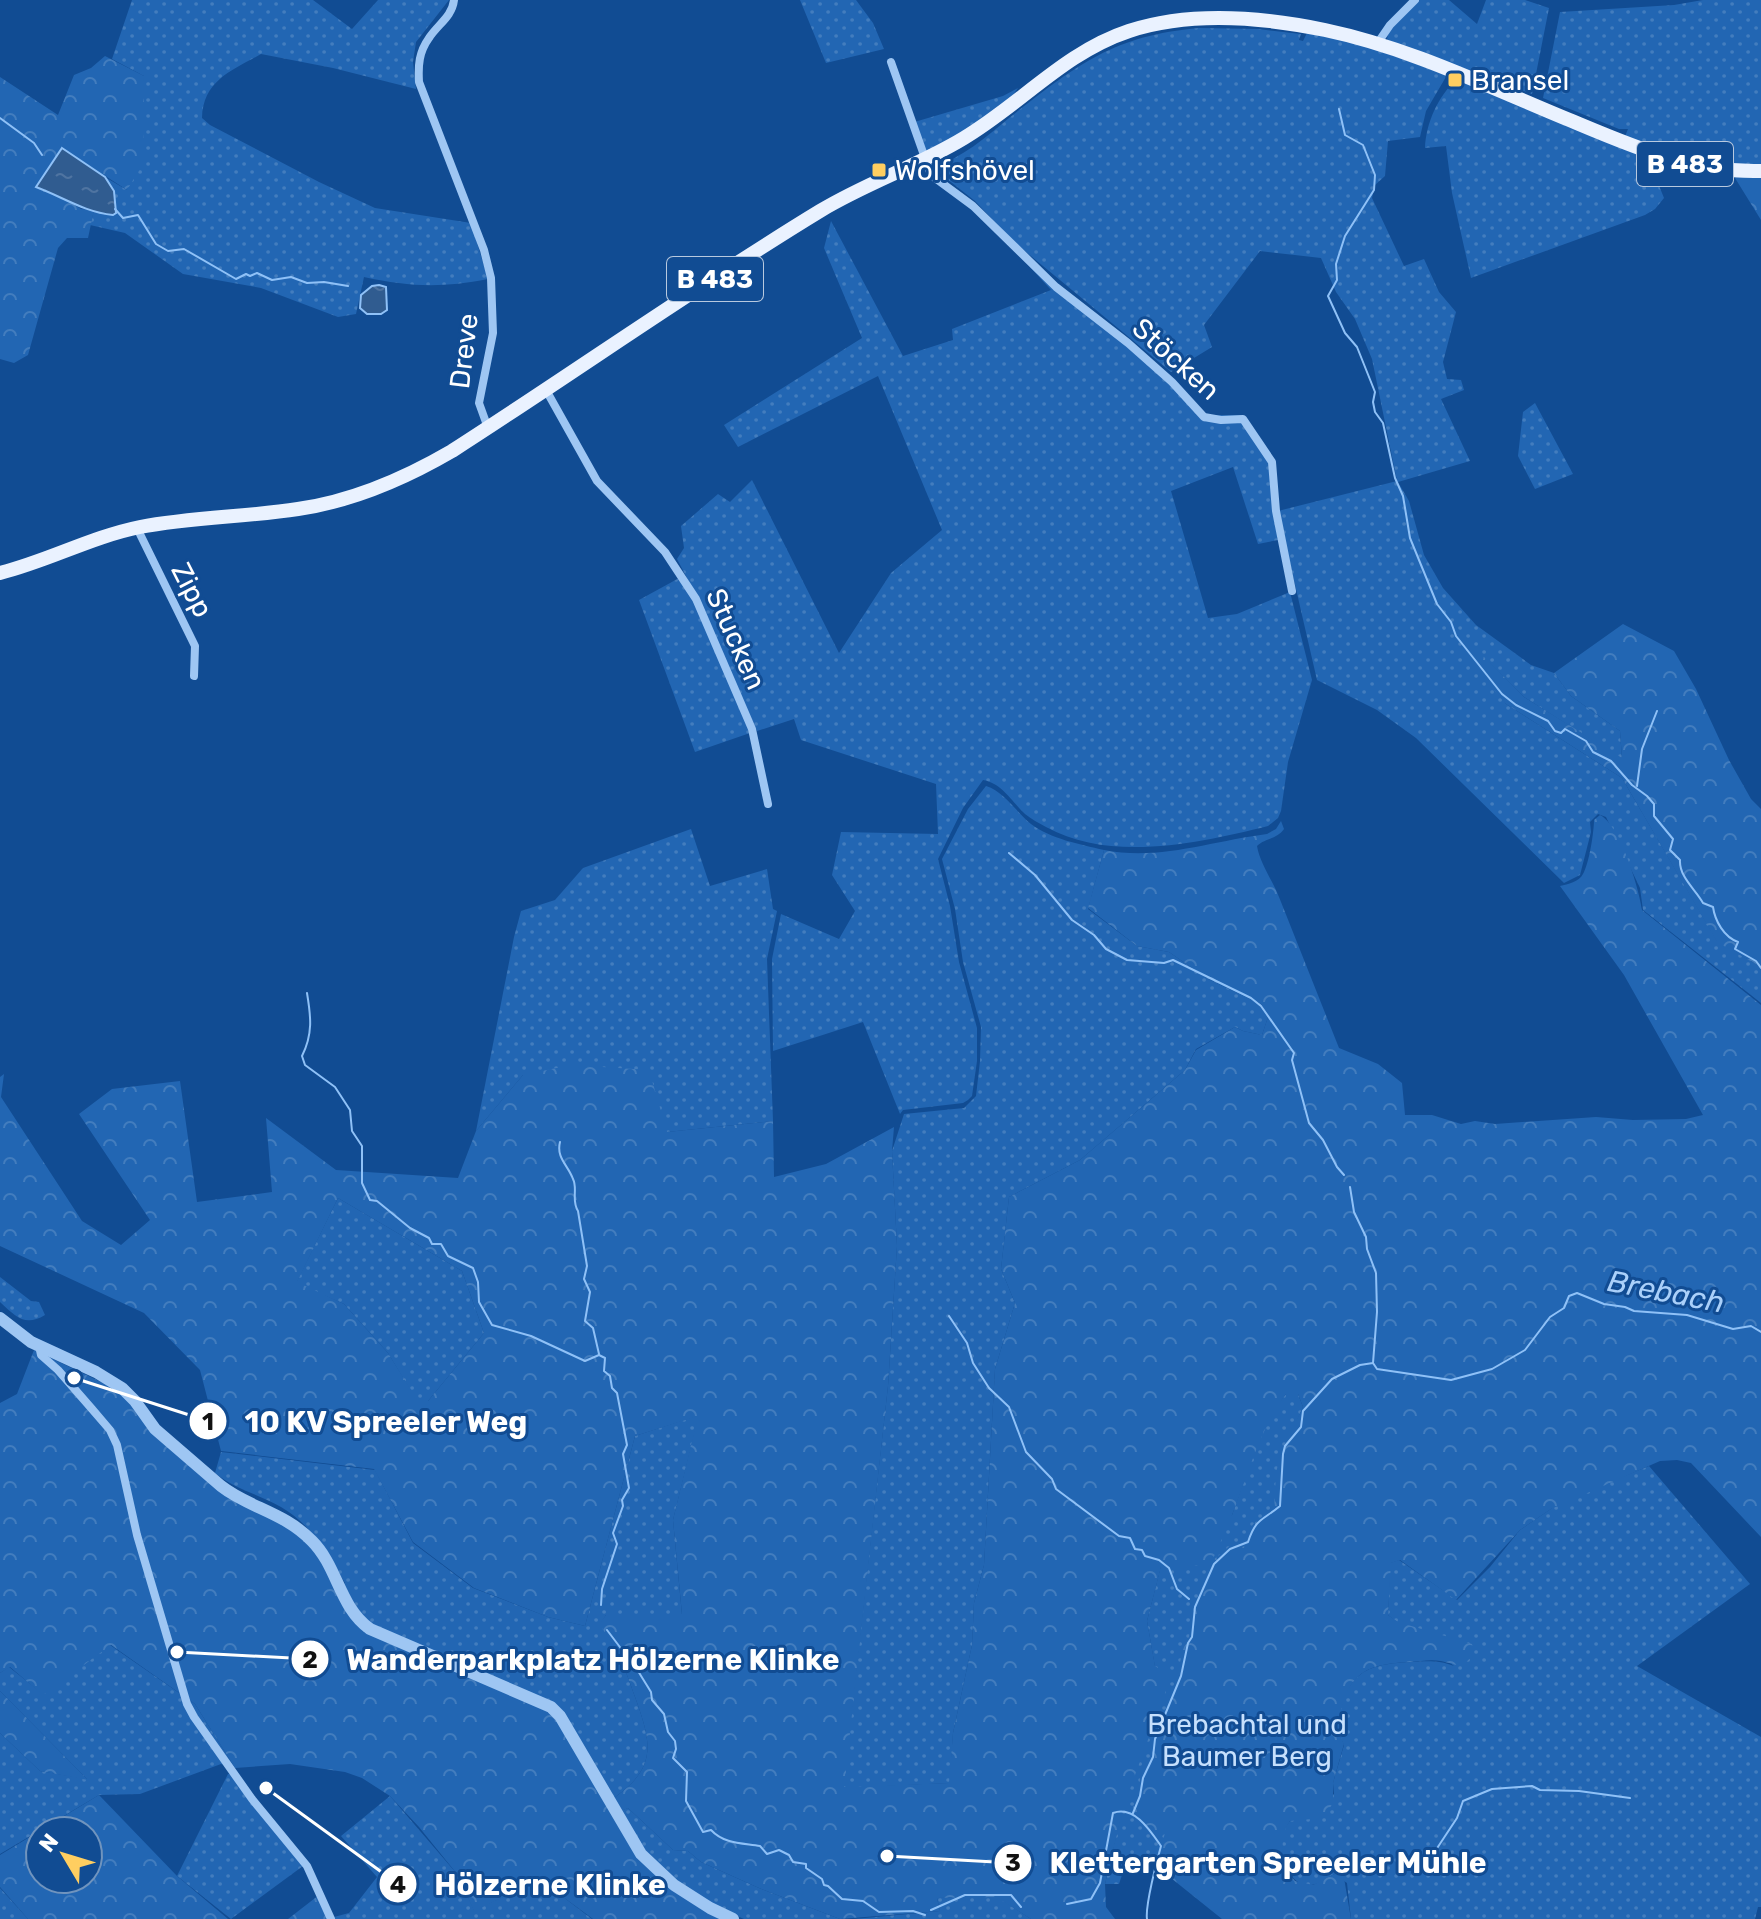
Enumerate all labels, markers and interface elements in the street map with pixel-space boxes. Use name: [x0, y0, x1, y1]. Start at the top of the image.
place label: Bransel: [1471, 64, 1569, 97]
marker: Bransel: [1446, 71, 1464, 89]
road number: B 483: [1637, 142, 1733, 186]
place label: Wolfshövel: [895, 154, 1035, 187]
marker: Wolfshövel: [870, 161, 888, 179]
road number: B 483: [667, 257, 763, 301]
street label: Stöcken: [1125, 311, 1227, 407]
street label: Dreve: [443, 312, 485, 390]
street label: Zipp: [164, 557, 220, 623]
street label: Stucken: [699, 583, 773, 695]
water label: Brebach: [1604, 1263, 1728, 1321]
callout: 10 KV Spreeler Weg: [188, 1394, 544, 1448]
text: 10 KV Spreeler Weg: [245, 1404, 527, 1440]
text: 1: [202, 1408, 214, 1436]
callout: Wanderparkplatz Hölzerne Klinke: [290, 1632, 855, 1686]
text: Wanderparkplatz Hölzerne Klinke: [346, 1642, 840, 1678]
text: 2: [302, 1646, 318, 1674]
park label: Brebachtal und Baumer Berg: [1147, 1708, 1347, 1773]
north arrow: [24, 1815, 104, 1895]
text: N: [33, 1828, 64, 1858]
callout: Klettergarten Spreeler Mühle: [993, 1836, 1503, 1890]
text: Klettergarten Spreeler Mühle: [1049, 1845, 1487, 1881]
text: 3: [1005, 1849, 1021, 1877]
callout: Hölzerne Klinke: [378, 1857, 682, 1911]
text: Hölzerne Klinke: [434, 1867, 666, 1903]
text: 4: [390, 1871, 406, 1899]

